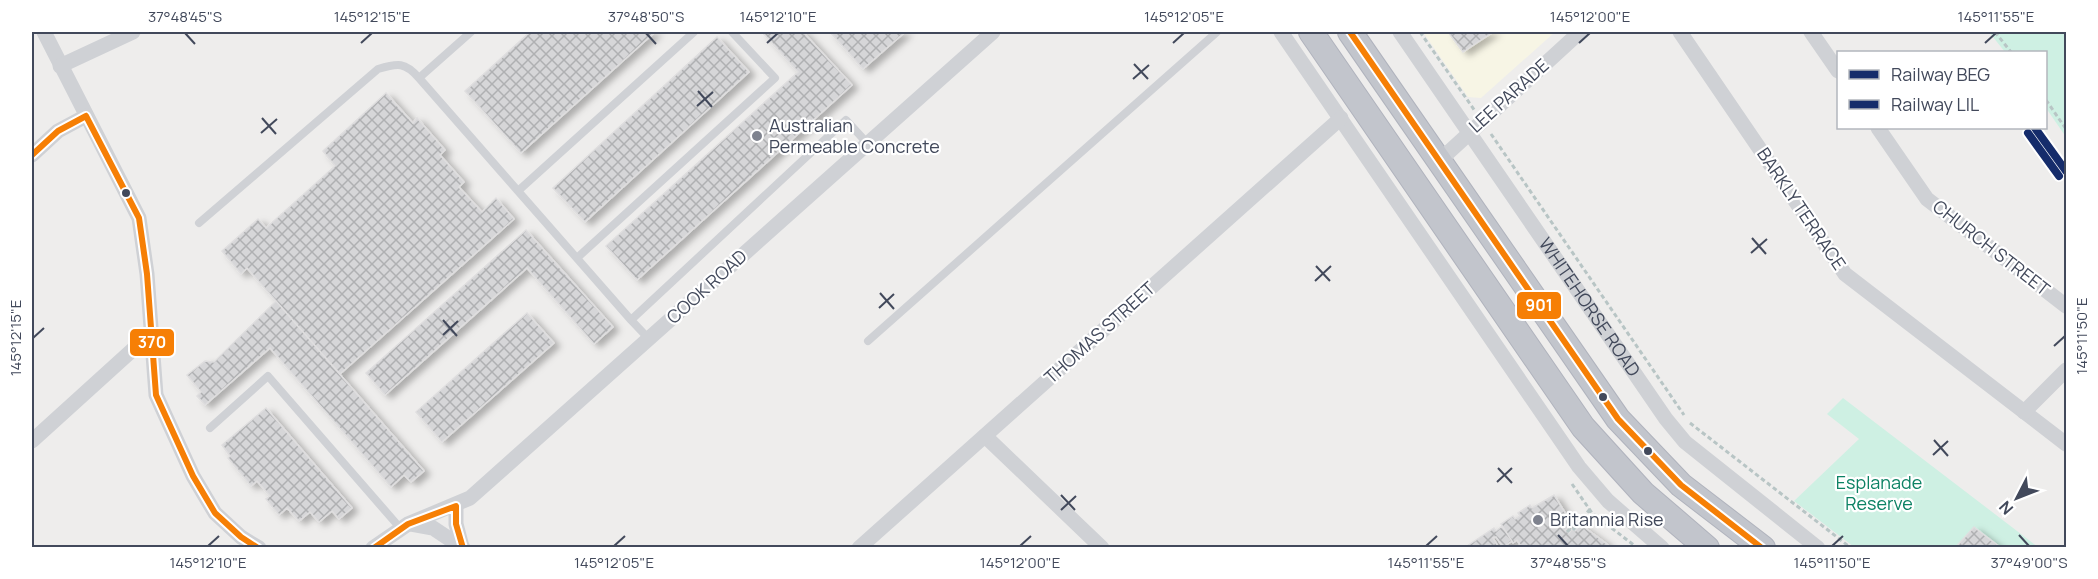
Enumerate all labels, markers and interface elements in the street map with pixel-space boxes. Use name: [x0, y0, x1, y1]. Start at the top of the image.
text: 37°48'45"S: [148, 6, 222, 27]
text: 145°12'15"E: [334, 6, 410, 27]
text: 37°48'50"S: [608, 6, 684, 27]
text: 145°12'10"E: [739, 6, 817, 27]
text: 145°12'05"E: [1144, 6, 1224, 27]
text: 145°12'00"E: [1550, 6, 1630, 27]
text: 145°11'55"E: [1958, 6, 2034, 27]
legend: [1837, 51, 2047, 129]
street label: LEE PARADE: [1463, 53, 1553, 138]
text: Railway BEG: [1891, 62, 1990, 86]
text: Railway LIL: [1891, 92, 1979, 116]
place label: Australian Permeable Concrete: [769, 113, 940, 158]
marker: Australian Permeable Concrete: [750, 129, 764, 143]
street label: BARKLY TERRACE: [1752, 143, 1852, 274]
unlabelled marker: [120, 187, 132, 199]
street label: CHURCH STREET: [1928, 194, 2055, 301]
street label: WHITEHORSE ROAD: [1534, 232, 1646, 381]
street label: COOK ROAD: [661, 244, 752, 329]
street label: THOMAS STREET: [1039, 276, 1160, 388]
line badge: 901: [1516, 291, 1562, 320]
text: 901: [1525, 294, 1553, 316]
text: 145°11'50"E: [2071, 297, 2092, 375]
text: 145°12'15"E: [5, 300, 26, 376]
line badge: 370: [129, 328, 175, 357]
text: 370: [138, 331, 166, 353]
unlabelled marker: [1597, 391, 1609, 403]
unlabelled marker: [1642, 445, 1654, 457]
north arrow: [1987, 468, 2047, 528]
park label: Esplanade Reserve: [1836, 470, 1922, 515]
text: N: [1994, 496, 2018, 520]
place label: Britannia Rise: [1550, 507, 1664, 531]
marker: Britannia Rise: [1531, 513, 1545, 527]
text: 145°12'10"E: [169, 552, 247, 573]
text: 145°12'05"E: [574, 552, 654, 573]
text: 145°12'00"E: [980, 552, 1060, 573]
text: 145°11'55"E: [1388, 552, 1464, 573]
text: 37°48'55"S: [1530, 552, 1606, 573]
text: 145°11'50"E: [1793, 552, 1871, 573]
text: 37°49'00"S: [1990, 552, 2068, 573]

